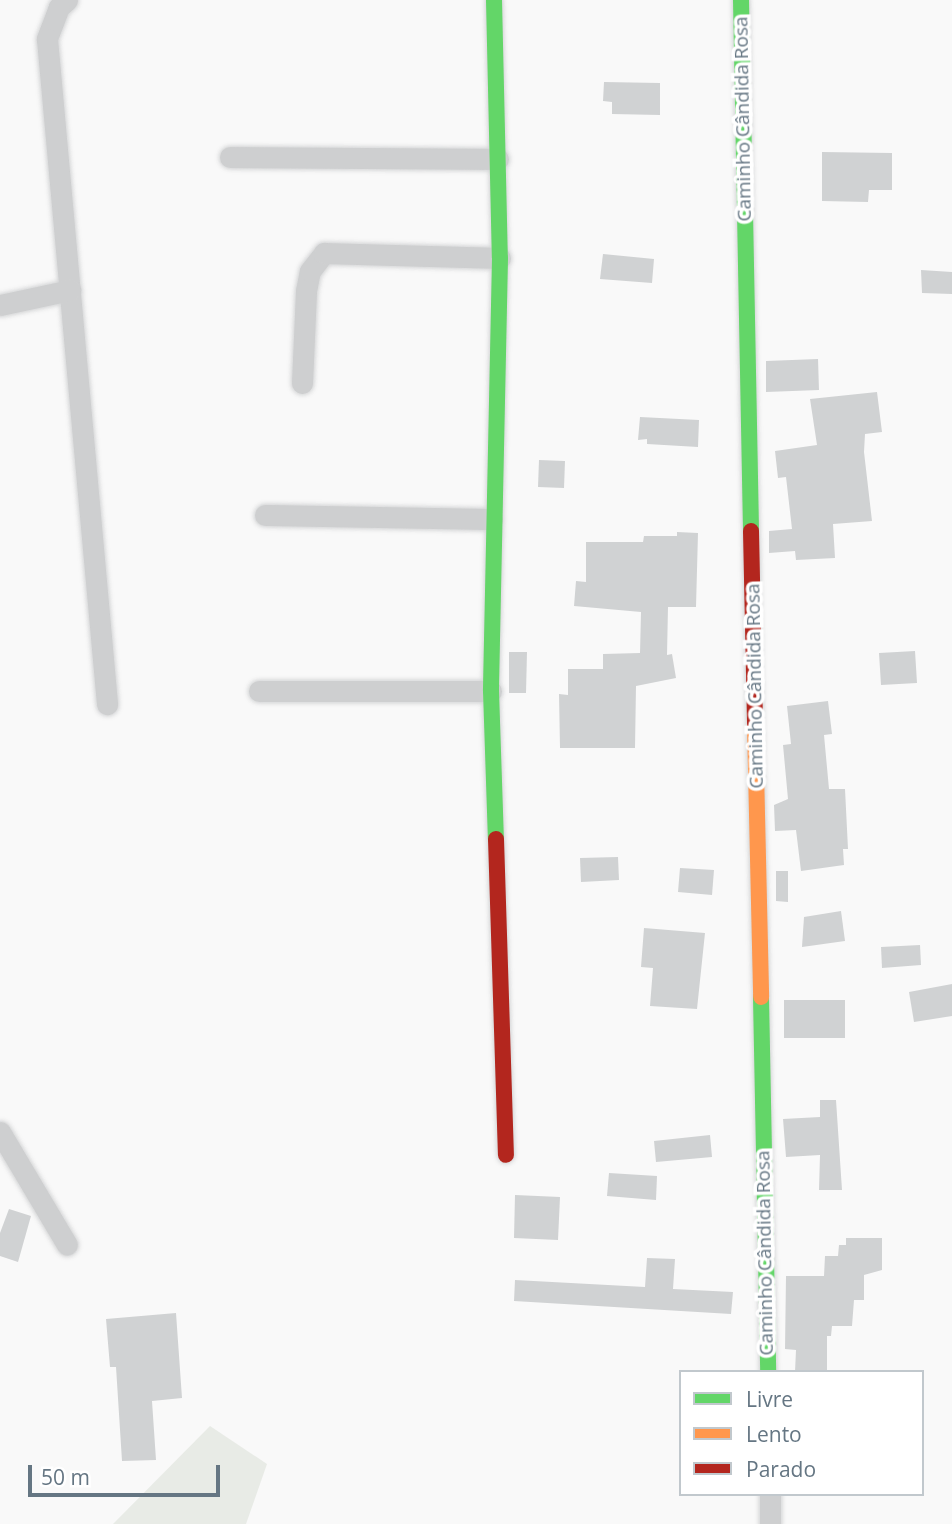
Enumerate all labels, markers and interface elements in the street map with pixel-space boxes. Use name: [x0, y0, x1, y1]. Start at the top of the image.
street label: Caminho Cândida Rosa: [730, 16, 756, 222]
street label: Caminho Cândida Rosa: [742, 583, 768, 789]
street label: Caminho Cândida Rosa: [752, 1150, 778, 1356]
legend: [679, 1370, 924, 1496]
text: Livre: [746, 1385, 793, 1413]
text: Lento: [746, 1420, 802, 1448]
scale bar: [32, 1450, 224, 1494]
text: Parado: [746, 1455, 816, 1483]
text: 50 m: [41, 1463, 90, 1491]

